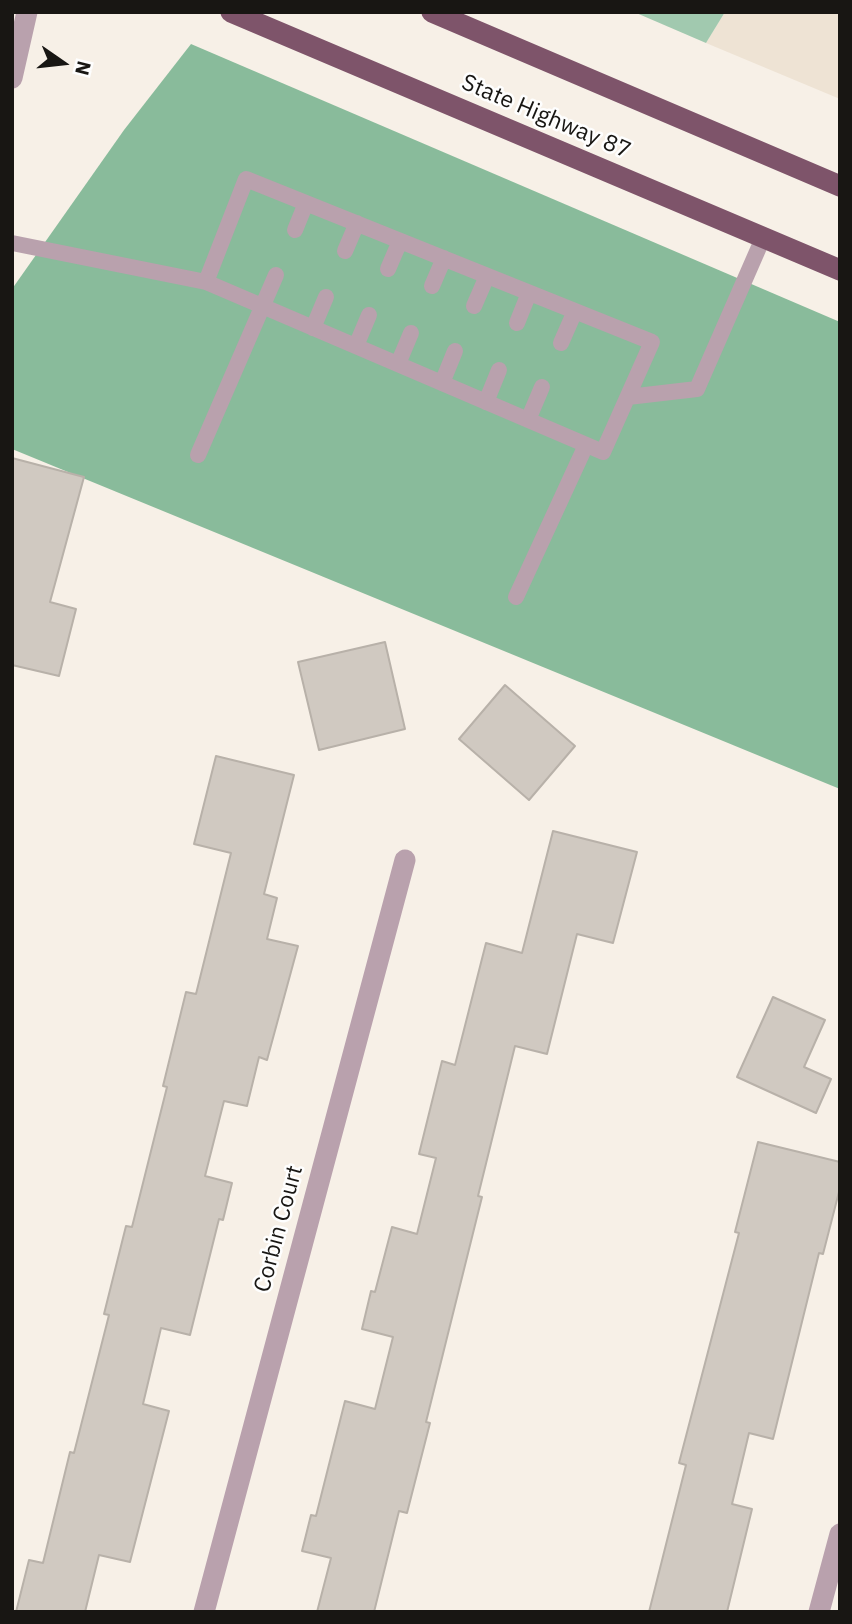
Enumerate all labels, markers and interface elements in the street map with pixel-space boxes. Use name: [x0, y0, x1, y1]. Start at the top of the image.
north arrow: [28, 28, 98, 98]
text: N: [70, 58, 97, 78]
street label: State Highway 87: [457, 69, 635, 165]
street label: Corbin Court: [249, 1163, 309, 1295]

